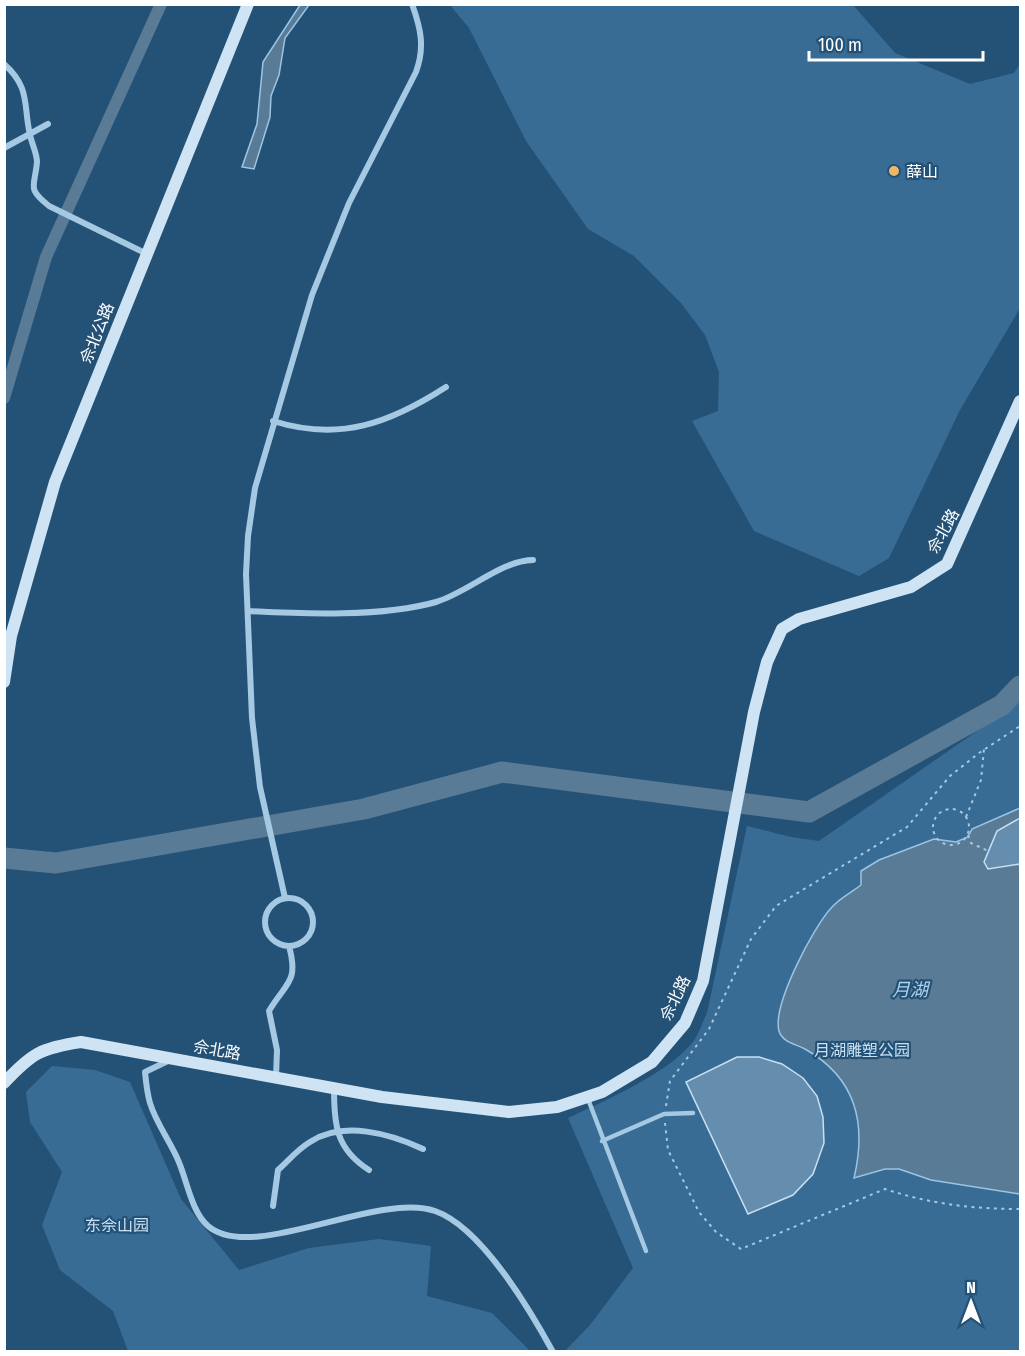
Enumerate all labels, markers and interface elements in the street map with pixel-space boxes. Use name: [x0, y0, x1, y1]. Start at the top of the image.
scale bar: [809, 24, 983, 62]
text: 100 m: [818, 34, 862, 56]
place label: 薛山: [906, 162, 938, 181]
marker: 薛山: [887, 164, 901, 178]
street label: 佘北公路: [76, 300, 118, 366]
street label: 佘北路: [923, 505, 963, 557]
street label: 佘北路: [656, 972, 694, 1024]
water label: 月湖: [892, 979, 931, 1001]
street label: 佘北路: [192, 1036, 242, 1064]
park label: 月湖雕塑公园: [814, 1041, 910, 1060]
park label: 东佘山园: [85, 1216, 149, 1235]
north arrow: [941, 1272, 1001, 1332]
text: N: [966, 1278, 976, 1297]

